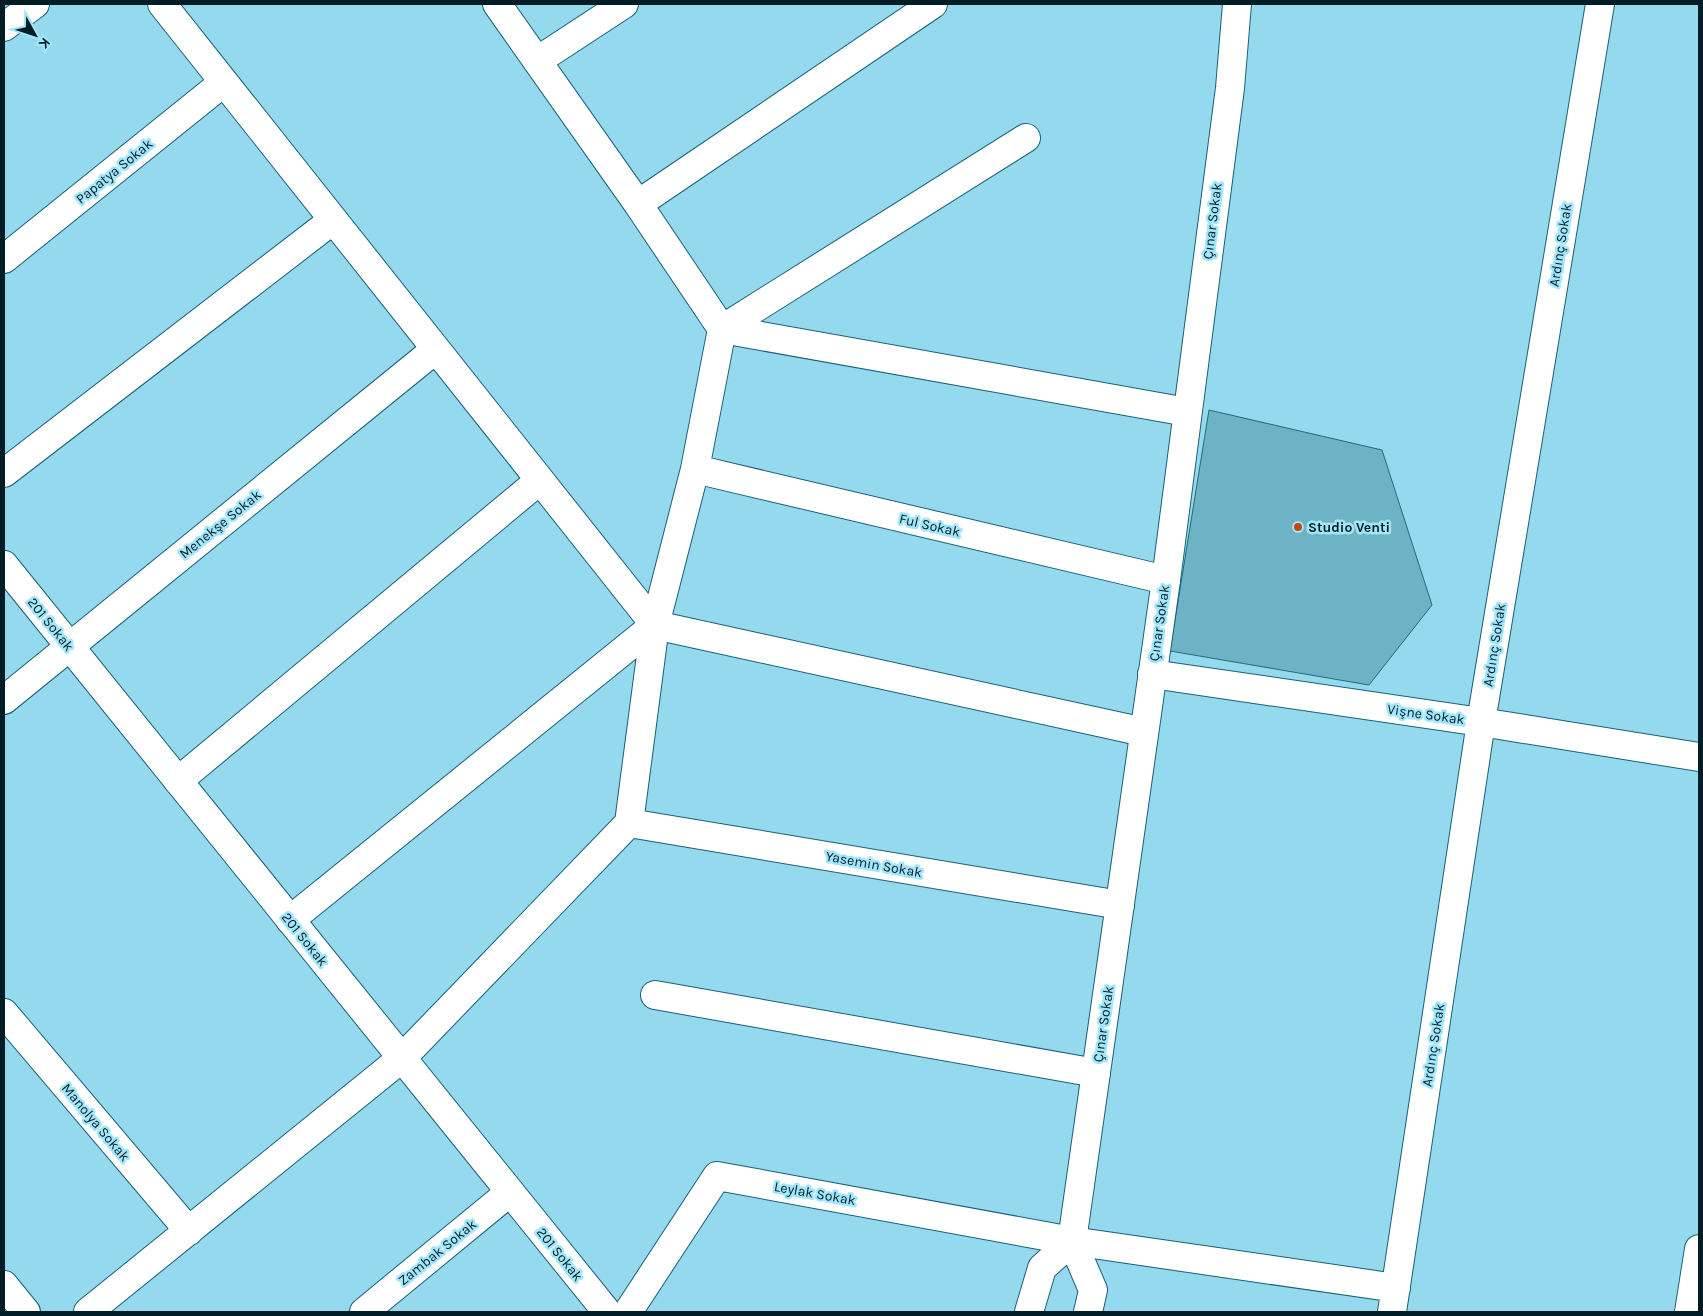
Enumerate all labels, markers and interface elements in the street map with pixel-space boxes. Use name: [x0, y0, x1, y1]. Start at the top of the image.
north arrow: [10, 10, 60, 60]
text: K: [35, 34, 54, 53]
street label: Papatya Sokak: [73, 135, 156, 207]
street label: Çınar Sokak: [1199, 182, 1226, 260]
street label: Ardınç Sokak: [1546, 202, 1575, 288]
street label: Menekşe Sokak: [176, 486, 265, 562]
street label: Ful Sokak: [898, 510, 962, 541]
place label: Studio Venti: [1308, 519, 1390, 536]
marker: Studio Venti: [1292, 521, 1304, 533]
street label: Çınar Sokak: [1146, 584, 1173, 662]
street label: 201 Sokak: [24, 594, 77, 655]
street label: Ardınç Sokak: [1480, 602, 1509, 688]
street label: Vişne Sokak: [1386, 701, 1466, 728]
street label: Yasemin Sokak: [824, 848, 924, 881]
street label: 201 Sokak: [278, 909, 331, 970]
street label: Çınar Sokak: [1090, 985, 1117, 1063]
street label: Ardınç Sokak: [1419, 1002, 1448, 1088]
street label: Manolya Sokak: [58, 1080, 133, 1165]
street label: Leylak Sokak: [773, 1178, 857, 1209]
street label: Zambak Sokak: [395, 1216, 480, 1289]
street label: 201 Sokak: [533, 1224, 586, 1285]

